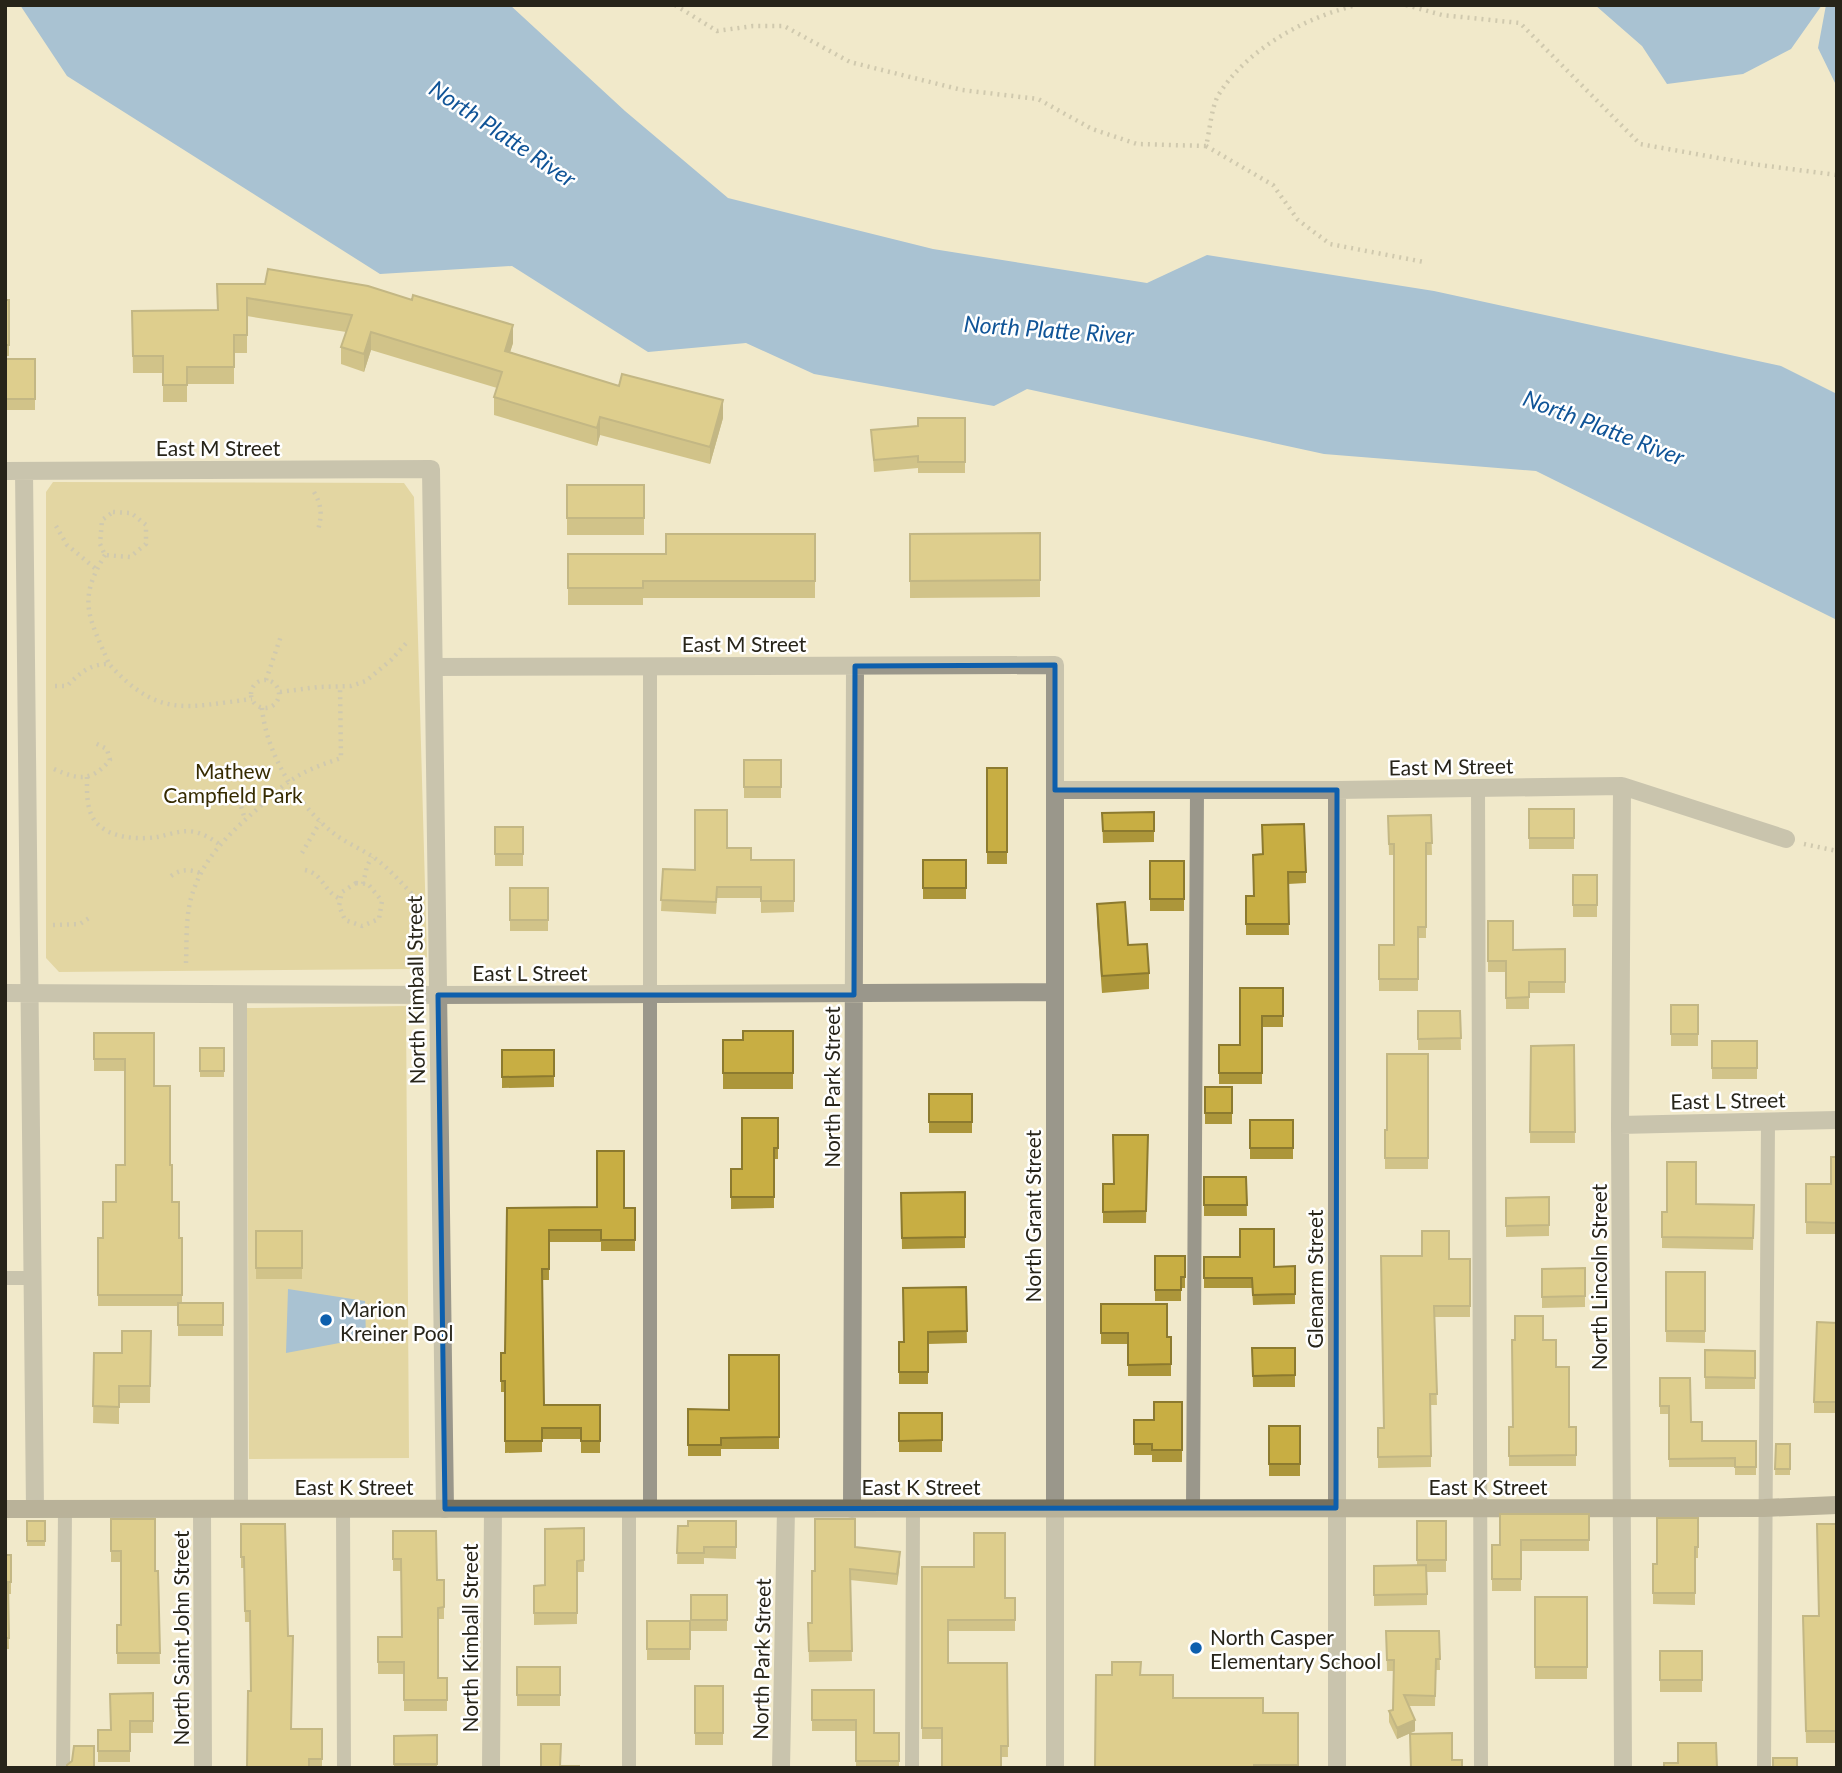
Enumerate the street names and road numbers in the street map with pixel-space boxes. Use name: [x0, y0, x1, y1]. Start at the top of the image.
street label: East M Street: [156, 435, 281, 460]
street label: East M Street: [682, 631, 807, 656]
street label: East M Street: [1388, 752, 1514, 780]
street label: North Kimball Street: [401, 895, 429, 1085]
street label: East L Street: [472, 960, 588, 985]
street label: North Park Street: [819, 1006, 844, 1168]
street label: East L Street: [1670, 1086, 1786, 1114]
street label: North Grant Street: [1020, 1129, 1045, 1302]
street label: North Lincoln Street: [1586, 1183, 1611, 1370]
street label: Glenarm Street: [1302, 1209, 1327, 1349]
street label: East K Street: [294, 1474, 414, 1499]
street label: East K Street: [861, 1474, 981, 1499]
street label: East K Street: [1428, 1474, 1548, 1499]
street label: North Saint John Street: [168, 1530, 193, 1745]
street label: North Kimball Street: [457, 1543, 482, 1732]
street label: North Park Street: [747, 1578, 775, 1740]

